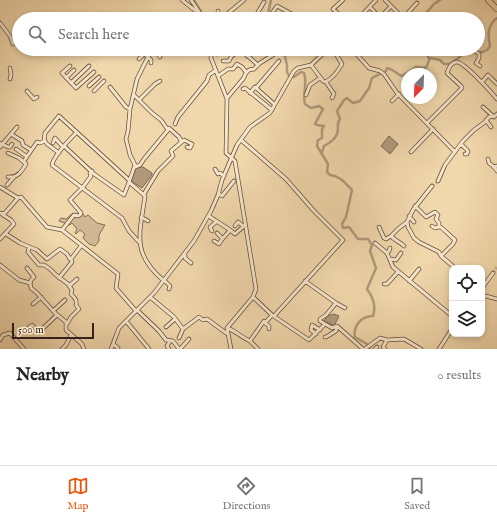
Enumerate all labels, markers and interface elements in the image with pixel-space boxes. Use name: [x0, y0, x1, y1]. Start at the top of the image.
search box: [12, 12, 485, 56]
icon: search: [26, 23, 48, 45]
text: Search here: [58, 25, 129, 44]
north arrow: [401, 68, 437, 104]
map controls: [449, 265, 485, 337]
button: locate: [449, 265, 485, 301]
button: layers: [449, 301, 485, 337]
scale bar: [12, 321, 94, 340]
text: 500 m: [18, 323, 44, 337]
text: Nearby: [16, 365, 69, 386]
text: 0 results: [437, 367, 481, 384]
tab: Map: [67, 475, 89, 513]
tab: Directions: [223, 475, 270, 513]
tab: Saved: [404, 475, 430, 513]

